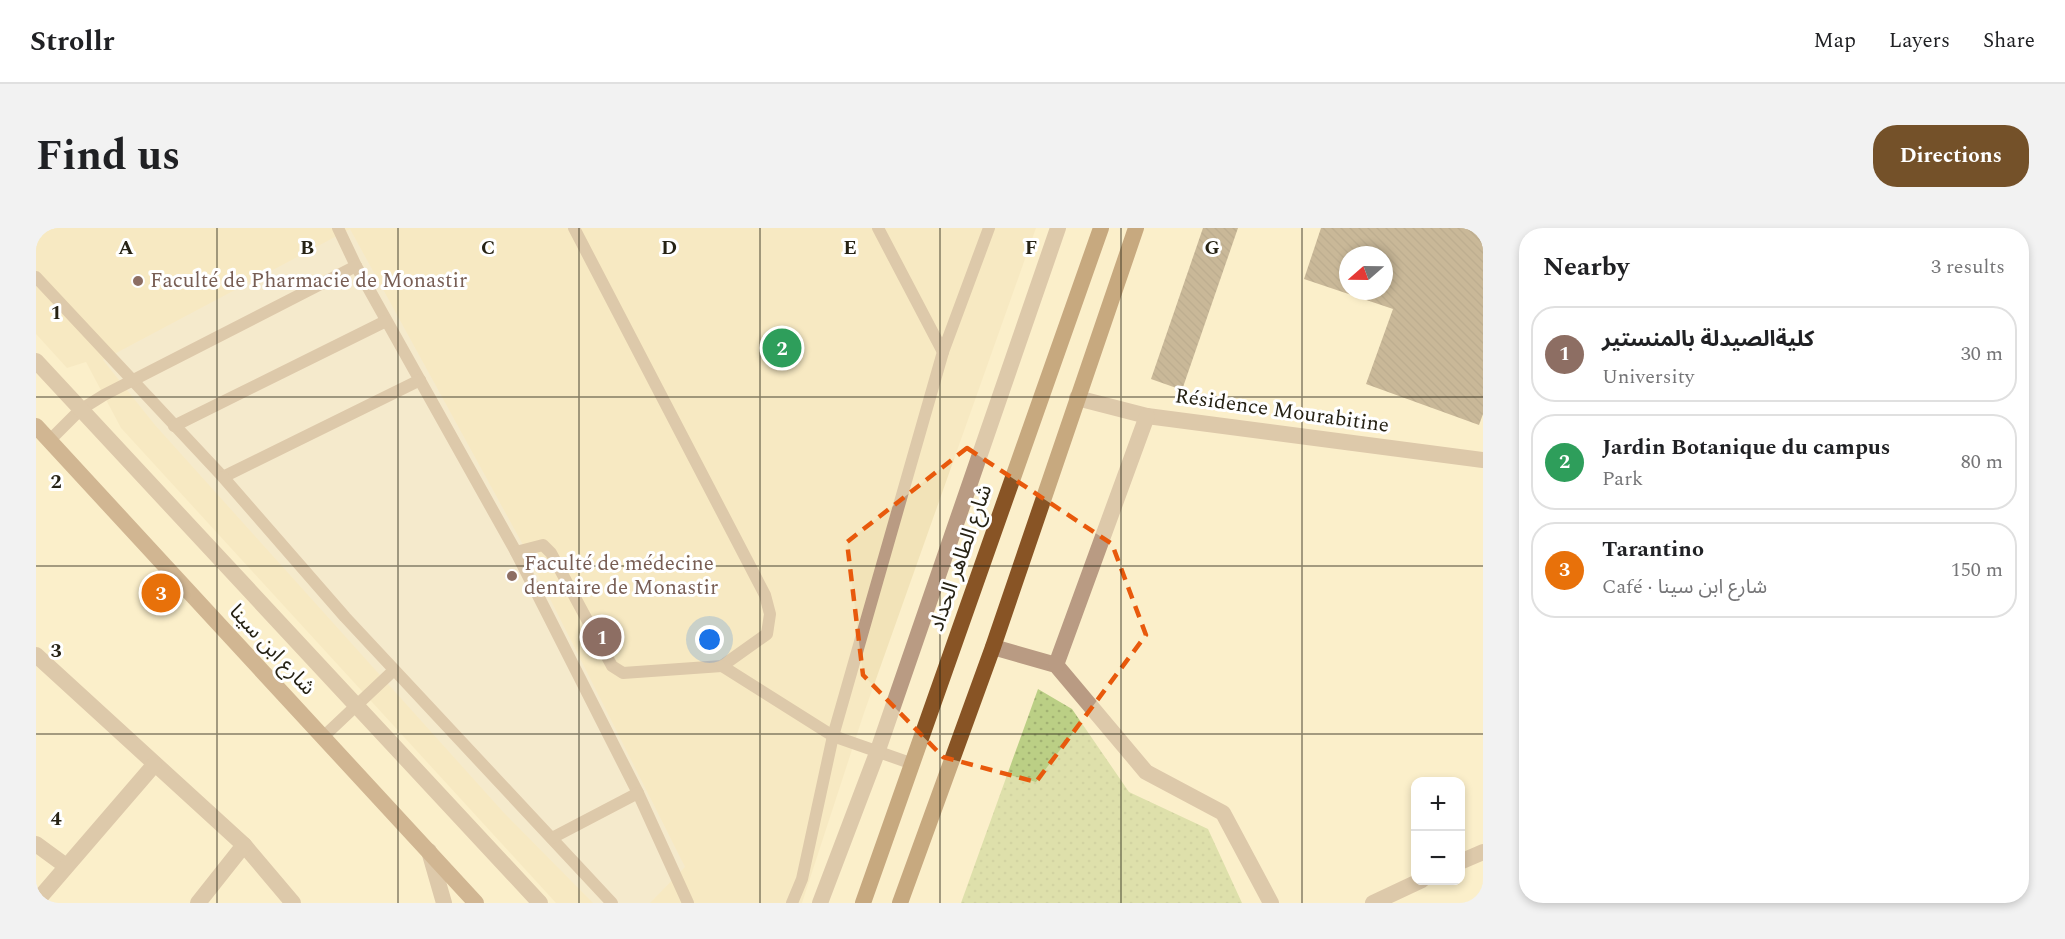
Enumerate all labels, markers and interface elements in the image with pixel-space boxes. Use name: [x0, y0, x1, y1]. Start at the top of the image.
text: Strollr: [30, 20, 114, 63]
text: Map: [1814, 25, 1856, 57]
text: Layers: [1889, 25, 1950, 57]
text: Share: [1983, 25, 2035, 57]
text: Find us: [36, 125, 180, 188]
button: Directions: [1873, 125, 2029, 187]
text: A: [118, 233, 134, 263]
text: B: [300, 233, 314, 263]
text: C: [481, 233, 495, 263]
text: D: [661, 233, 677, 263]
text: E: [843, 233, 857, 263]
text: F: [1025, 233, 1037, 263]
text: G: [1204, 233, 1220, 263]
north arrow: [1339, 246, 1393, 300]
text: Nearby: [1543, 247, 1629, 287]
text: 3 results: [1931, 252, 2005, 282]
place label: Faculté de Pharmacie de Monastir: [150, 265, 467, 297]
marker: Faculté de Pharmacie de Monastir: [131, 274, 145, 288]
text: 1: [50, 298, 62, 328]
text: كليةالصيدلة بالمنستير: [1602, 323, 1814, 356]
pin: 2: [762, 326, 802, 370]
text: 1: [1559, 339, 1570, 369]
text: 30 m: [1961, 339, 2003, 369]
text: University: [1602, 362, 1694, 392]
street label: Résidence Mourabitine: [1173, 380, 1391, 442]
text: Jardin Botanique du campus: [1602, 431, 1890, 464]
text: 2: [1559, 447, 1570, 477]
text: 80 m: [1961, 447, 2003, 477]
text: Park: [1602, 464, 1643, 494]
text: 2: [50, 467, 62, 497]
street label: شارع الطاهر الحداد: [921, 480, 1001, 636]
text: Tarantino: [1602, 533, 1704, 566]
place label: Faculté de médecine dentaire de Monastir: [524, 548, 718, 604]
text: 3: [1559, 555, 1570, 585]
text: 150 m: [1951, 555, 2003, 585]
marker: Faculté de médecine dentaire de Monastir: [505, 569, 519, 583]
pin: 3: [142, 570, 180, 616]
text: Café · شارع ابن سينا: [1602, 572, 1767, 602]
street label: شارع ابن سينا: [221, 597, 323, 703]
pin: 1: [582, 614, 622, 660]
your location: [695, 625, 724, 654]
text: 3: [50, 636, 62, 666]
map controls: [1411, 777, 1465, 885]
button: +: [1411, 777, 1465, 831]
text: 4: [50, 804, 62, 834]
button: −: [1411, 831, 1465, 885]

